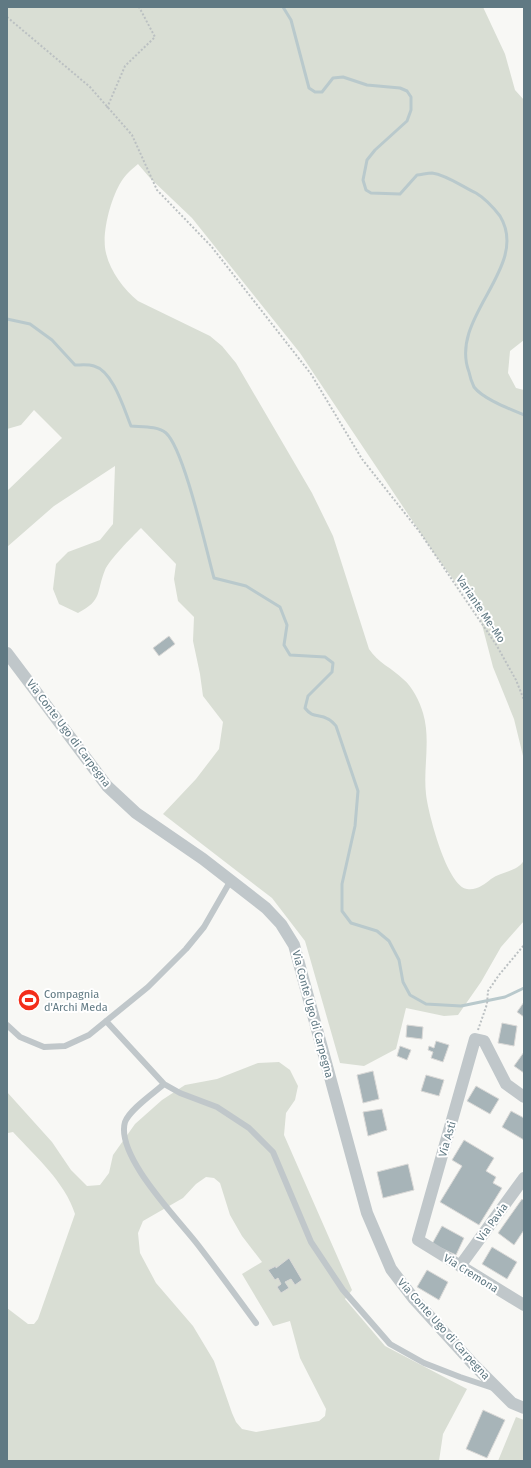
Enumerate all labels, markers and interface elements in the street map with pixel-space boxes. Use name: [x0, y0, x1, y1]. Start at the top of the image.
street label: Variante Me-Mo: [453, 573, 508, 645]
street label: Via Conte Ugo di Carpegna: [24, 677, 113, 790]
street label: Via Conte Ugo di Carpegna: [289, 949, 336, 1079]
sports icon: Compagnia d'Archi Meda: [16, 987, 42, 1013]
place label: Compagnia d'Archi Meda: [44, 988, 108, 1014]
street label: Via Asti: [436, 1120, 459, 1159]
street label: Via Pavia: [474, 1201, 511, 1244]
street label: Via Cremona: [441, 1251, 501, 1295]
street label: Via Conte Ugo di Carpegna: [395, 1276, 492, 1383]

